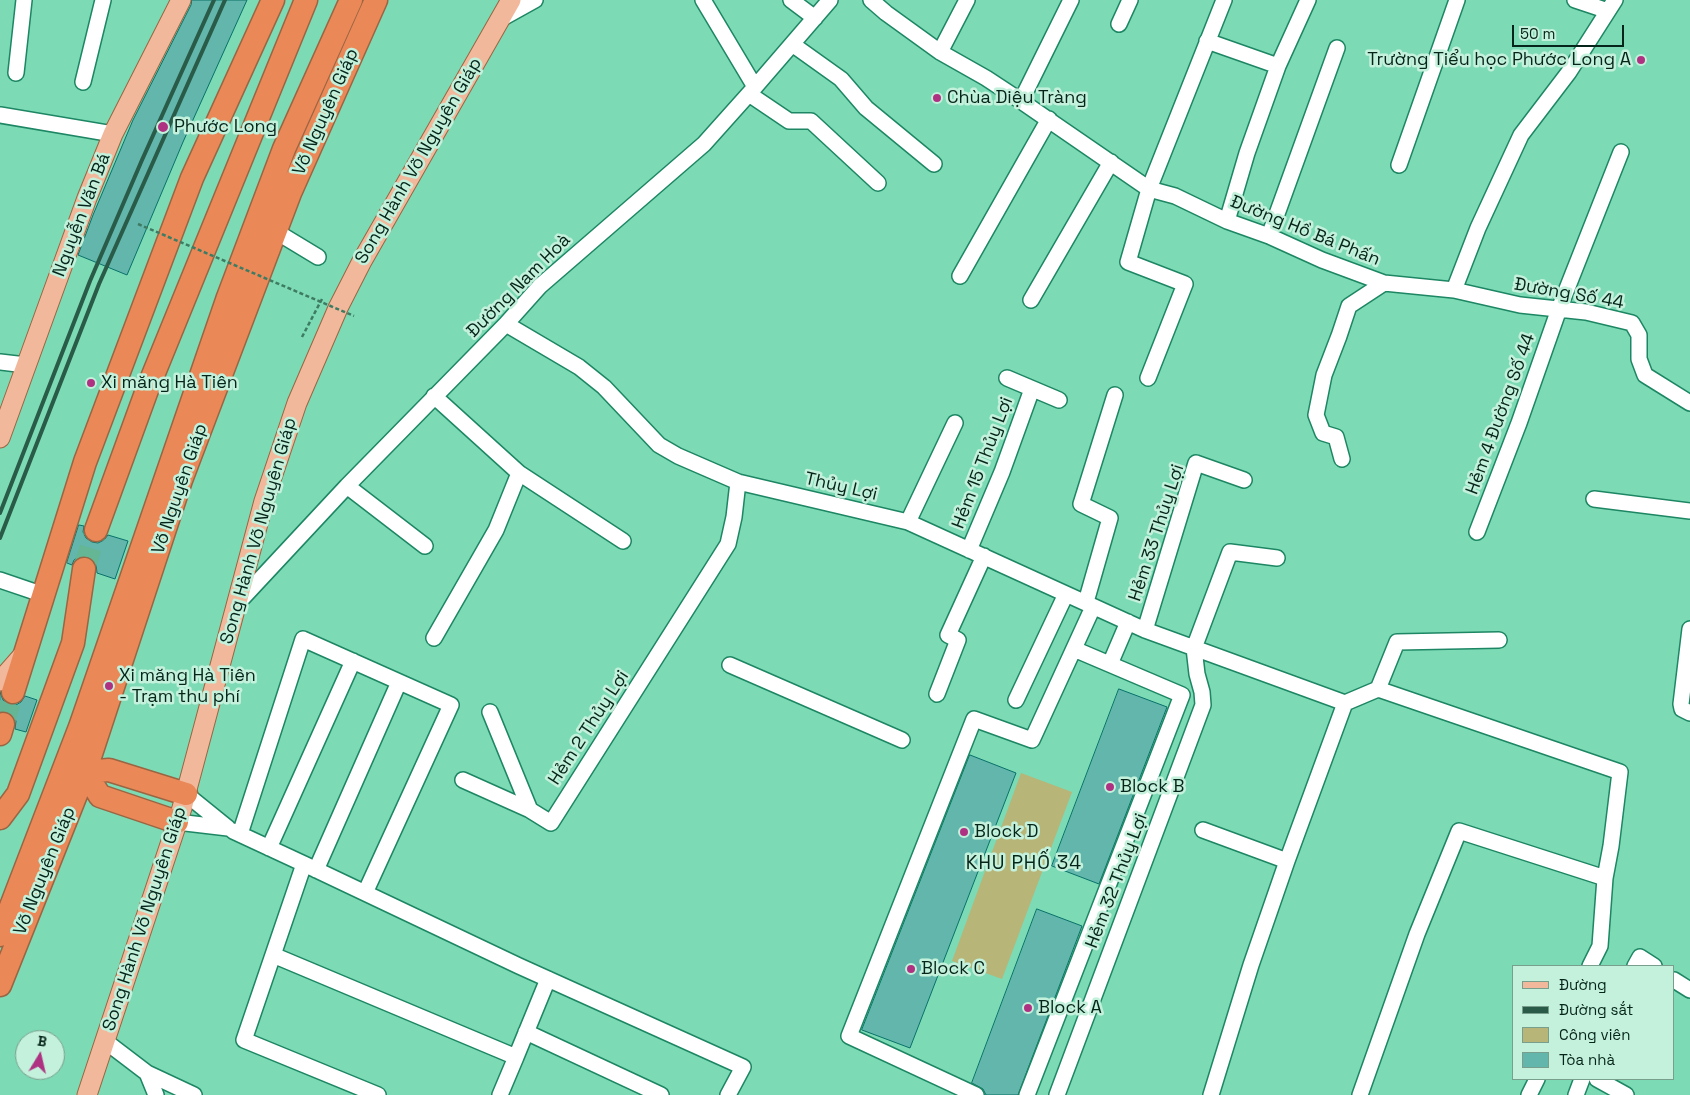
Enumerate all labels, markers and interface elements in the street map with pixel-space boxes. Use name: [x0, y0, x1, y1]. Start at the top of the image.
scale bar: [1515, 15, 1628, 47]
text: 50 m: [1520, 24, 1555, 43]
street label: Võ Nguyên Giáp: [288, 45, 364, 179]
place label: Trường Tiểu học Phước Long A: [1367, 49, 1631, 71]
street label: Song Hành Võ Nguyên Giáp: [351, 54, 487, 268]
marker: Trường Tiểu học Phước Long A: [1635, 54, 1647, 66]
place label: Chùa Diệu Tràng: [947, 87, 1087, 109]
marker: Chùa Diệu Tràng: [931, 92, 943, 104]
place label: Phước Long: [174, 116, 277, 138]
marker: Phước Long: [156, 120, 170, 134]
street label: Nguyễn Văn Bá: [49, 150, 115, 280]
street label: Đường Hồ Bá Phấn: [1227, 191, 1383, 271]
street label: Đường Nam Hoà: [463, 230, 575, 342]
street label: Đường Số 44: [1512, 274, 1626, 314]
street label: Hẻm 4 Đường Số 44: [1462, 331, 1540, 497]
place label: Xi măng Hà Tiên: [101, 372, 238, 394]
marker: Xi măng Hà Tiên: [85, 377, 97, 389]
street label: Hẻm 15 Thủy Lợi: [948, 394, 1018, 532]
street label: Song Hành Võ Nguyên Giáp: [216, 415, 302, 647]
street label: Võ Nguyên Giáp: [148, 421, 212, 557]
street label: Hẻm 33 Thủy Lợi: [1125, 462, 1189, 604]
street label: Thủy Lợi: [803, 468, 879, 506]
place label: Xi măng Hà Tiên - Trạm thu phí: [119, 665, 256, 708]
street label: Hẻm 2 Thủy Lợi: [544, 667, 634, 789]
marker: Xi măng Hà Tiên - Trạm thu phí: [103, 680, 115, 692]
place label: Block B: [1120, 776, 1184, 798]
marker: Block B: [1104, 781, 1116, 793]
street label: Võ Nguyên Giáp: [9, 804, 81, 938]
street label: Song Hành Võ Nguyên Giáp: [98, 804, 192, 1034]
street label: Hẻm 32 Thủy Lợi: [1081, 811, 1153, 951]
place label: Block D: [974, 821, 1038, 843]
marker: Block D: [958, 826, 970, 838]
district label: KHU PHỐ 34: [965, 853, 1083, 875]
place label: Block C: [921, 958, 985, 980]
marker: Block C: [905, 963, 917, 975]
legend: [1512, 965, 1675, 1080]
text: Đường: [1559, 975, 1607, 994]
place label: Block A: [1038, 997, 1102, 1019]
text: Đường sắt: [1559, 1000, 1634, 1019]
marker: Block A: [1022, 1002, 1034, 1014]
text: Công viên: [1559, 1025, 1630, 1044]
north arrow: [15, 1030, 65, 1080]
text: B: [36, 1032, 48, 1051]
text: Tòa nhà: [1559, 1050, 1615, 1069]

